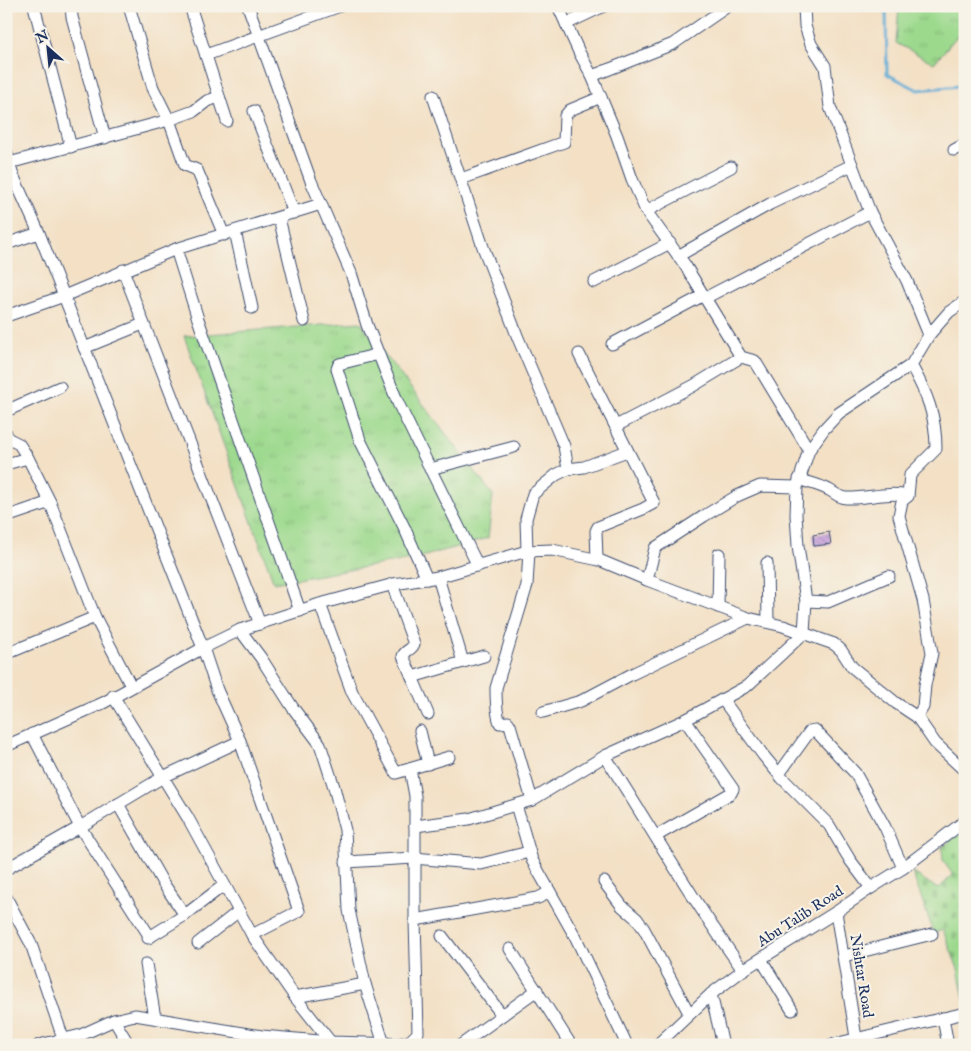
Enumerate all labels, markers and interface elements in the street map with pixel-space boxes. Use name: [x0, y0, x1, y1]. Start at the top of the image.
north arrow: [22, 22, 72, 72]
text: N: [32, 27, 52, 49]
street label: Abu Talib Road: [753, 881, 848, 952]
street label: Nishtar Road: [846, 933, 878, 1020]

